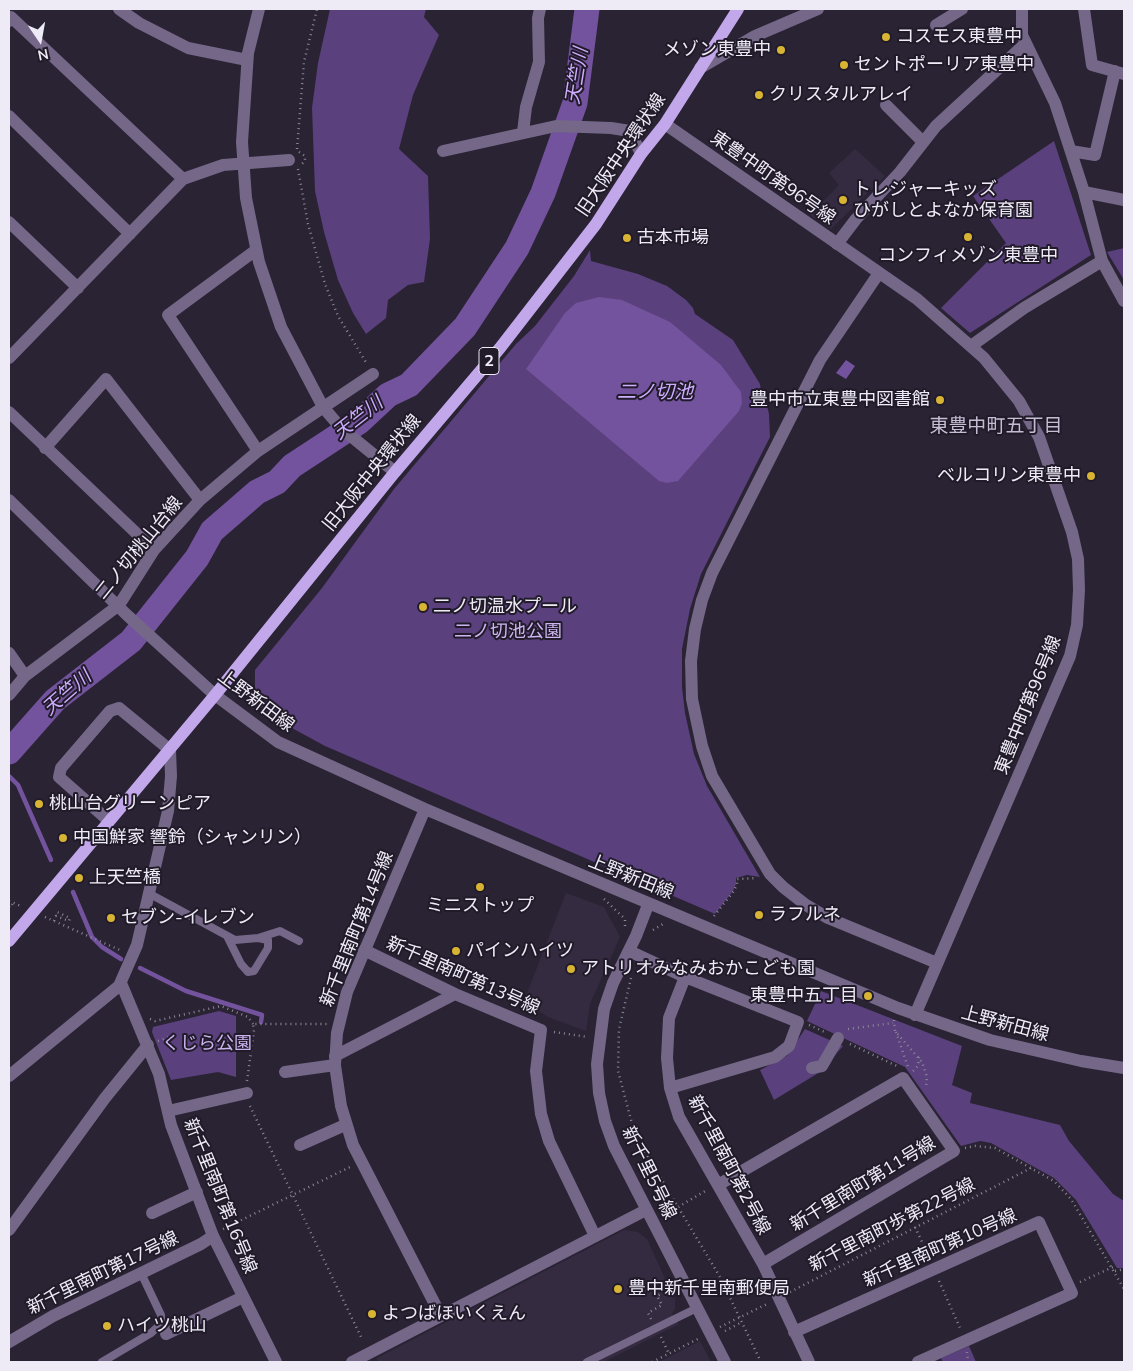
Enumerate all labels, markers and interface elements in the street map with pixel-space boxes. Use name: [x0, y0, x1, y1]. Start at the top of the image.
north arrow: [15, 15, 65, 65]
place label: コスモス東豊中: [896, 26, 1022, 48]
marker: コスモス東豊中: [880, 31, 892, 43]
place label: メゾン東豊中: [663, 39, 771, 61]
marker: メゾン東豊中: [775, 44, 787, 56]
text: N: [36, 45, 50, 65]
water label: 天竺川: [561, 46, 593, 106]
place label: セントポーリア東豊中: [854, 54, 1034, 76]
marker: セントポーリア東豊中: [838, 59, 850, 71]
place label: クリスタルアレイ: [769, 84, 913, 106]
street label: 旧大阪中央環状線: [572, 89, 670, 221]
marker: クリスタルアレイ: [753, 89, 765, 101]
street label: 東豊中町第96号線: [706, 127, 840, 229]
place label: トレジャーキッズ ひがしとよなか保育園: [853, 179, 1033, 222]
marker: トレジャーキッズ ひがしとよなか保育園: [837, 194, 849, 206]
place label: 古本市場: [637, 227, 709, 249]
marker: コンフィメゾン東豊中: [962, 231, 974, 243]
marker: 古本市場: [621, 232, 633, 244]
place label: コンフィメゾン東豊中: [878, 245, 1058, 267]
road number: 2: [479, 348, 499, 374]
water label: 二ノ切池: [617, 381, 693, 403]
place label: 豊中市立東豊中図書館: [750, 389, 930, 411]
water label: 天竺川: [329, 391, 387, 445]
marker: 豊中市立東豊中図書館: [934, 394, 946, 406]
street label: 旧大阪中央環状線: [318, 410, 426, 536]
district label: 東豊中町五丁目: [930, 415, 1062, 437]
place label: ベルコリン東豊中: [937, 465, 1081, 487]
marker: ベルコリン東豊中: [1085, 470, 1097, 482]
street label: 二ノ切桃山台線: [91, 492, 187, 604]
place label: 二ノ切温水プール: [433, 596, 577, 618]
marker: 二ノ切温水プール: [417, 601, 429, 613]
park label: 二ノ切池公園: [454, 621, 562, 643]
street label: 東豊中町第96号線: [990, 633, 1066, 777]
street label: 上野新田線: [214, 665, 298, 737]
water label: 天竺川: [38, 666, 96, 720]
place label: 桃山台グリーンピア: [49, 793, 211, 815]
marker: 桃山台グリーンピア: [33, 798, 45, 810]
place label: 中国鮮家 響鈴（シャンリン）: [73, 827, 312, 849]
marker: 中国鮮家 響鈴（シャンリン）: [57, 832, 69, 844]
street label: 新千里南町第14号線: [316, 848, 398, 1010]
street label: 上野新田線: [585, 850, 677, 904]
place label: 上天竺橋: [89, 867, 161, 889]
marker: 上天竺橋: [73, 872, 85, 884]
marker: ミニストップ: [474, 881, 486, 893]
place label: ミニストップ: [426, 895, 534, 917]
place label: ラフルネ: [769, 904, 841, 926]
place label: セブン-イレブン: [121, 907, 255, 929]
marker: ラフルネ: [753, 909, 765, 921]
marker: セブン-イレブン: [105, 912, 117, 924]
street label: 新千里南町第13号線: [383, 932, 543, 1020]
place label: パインハイツ: [466, 940, 574, 962]
marker: パインハイツ: [450, 945, 462, 957]
place label: アトリオみなみおかこども園: [581, 958, 815, 980]
marker: アトリオみなみおかこども園: [565, 963, 577, 975]
place label: 東豊中五丁目: [750, 985, 858, 1007]
marker: 東豊中五丁目: [862, 990, 874, 1002]
street label: 上野新田線: [959, 1002, 1051, 1046]
park label: くじら公園: [162, 1033, 252, 1055]
street label: 新千里南町第2号線: [683, 1092, 775, 1238]
street label: 新千里南町第16号線: [179, 1115, 261, 1277]
street label: 新千里5号線: [617, 1123, 681, 1223]
street label: 新千里南町第11号線: [786, 1132, 940, 1236]
street label: 新千里南町歩第22号線: [805, 1174, 979, 1276]
street label: 新千里南町第10号線: [860, 1204, 1020, 1292]
street label: 新千里南町第17号線: [24, 1227, 182, 1319]
place label: 豊中新千里南郵便局: [628, 1278, 790, 1300]
marker: 豊中新千里南郵便局: [612, 1283, 624, 1295]
place label: よつばほいくえん: [382, 1303, 526, 1325]
marker: よつばほいくえん: [366, 1308, 378, 1320]
place label: ハイツ桃山: [117, 1315, 207, 1337]
marker: ハイツ桃山: [101, 1320, 113, 1332]

